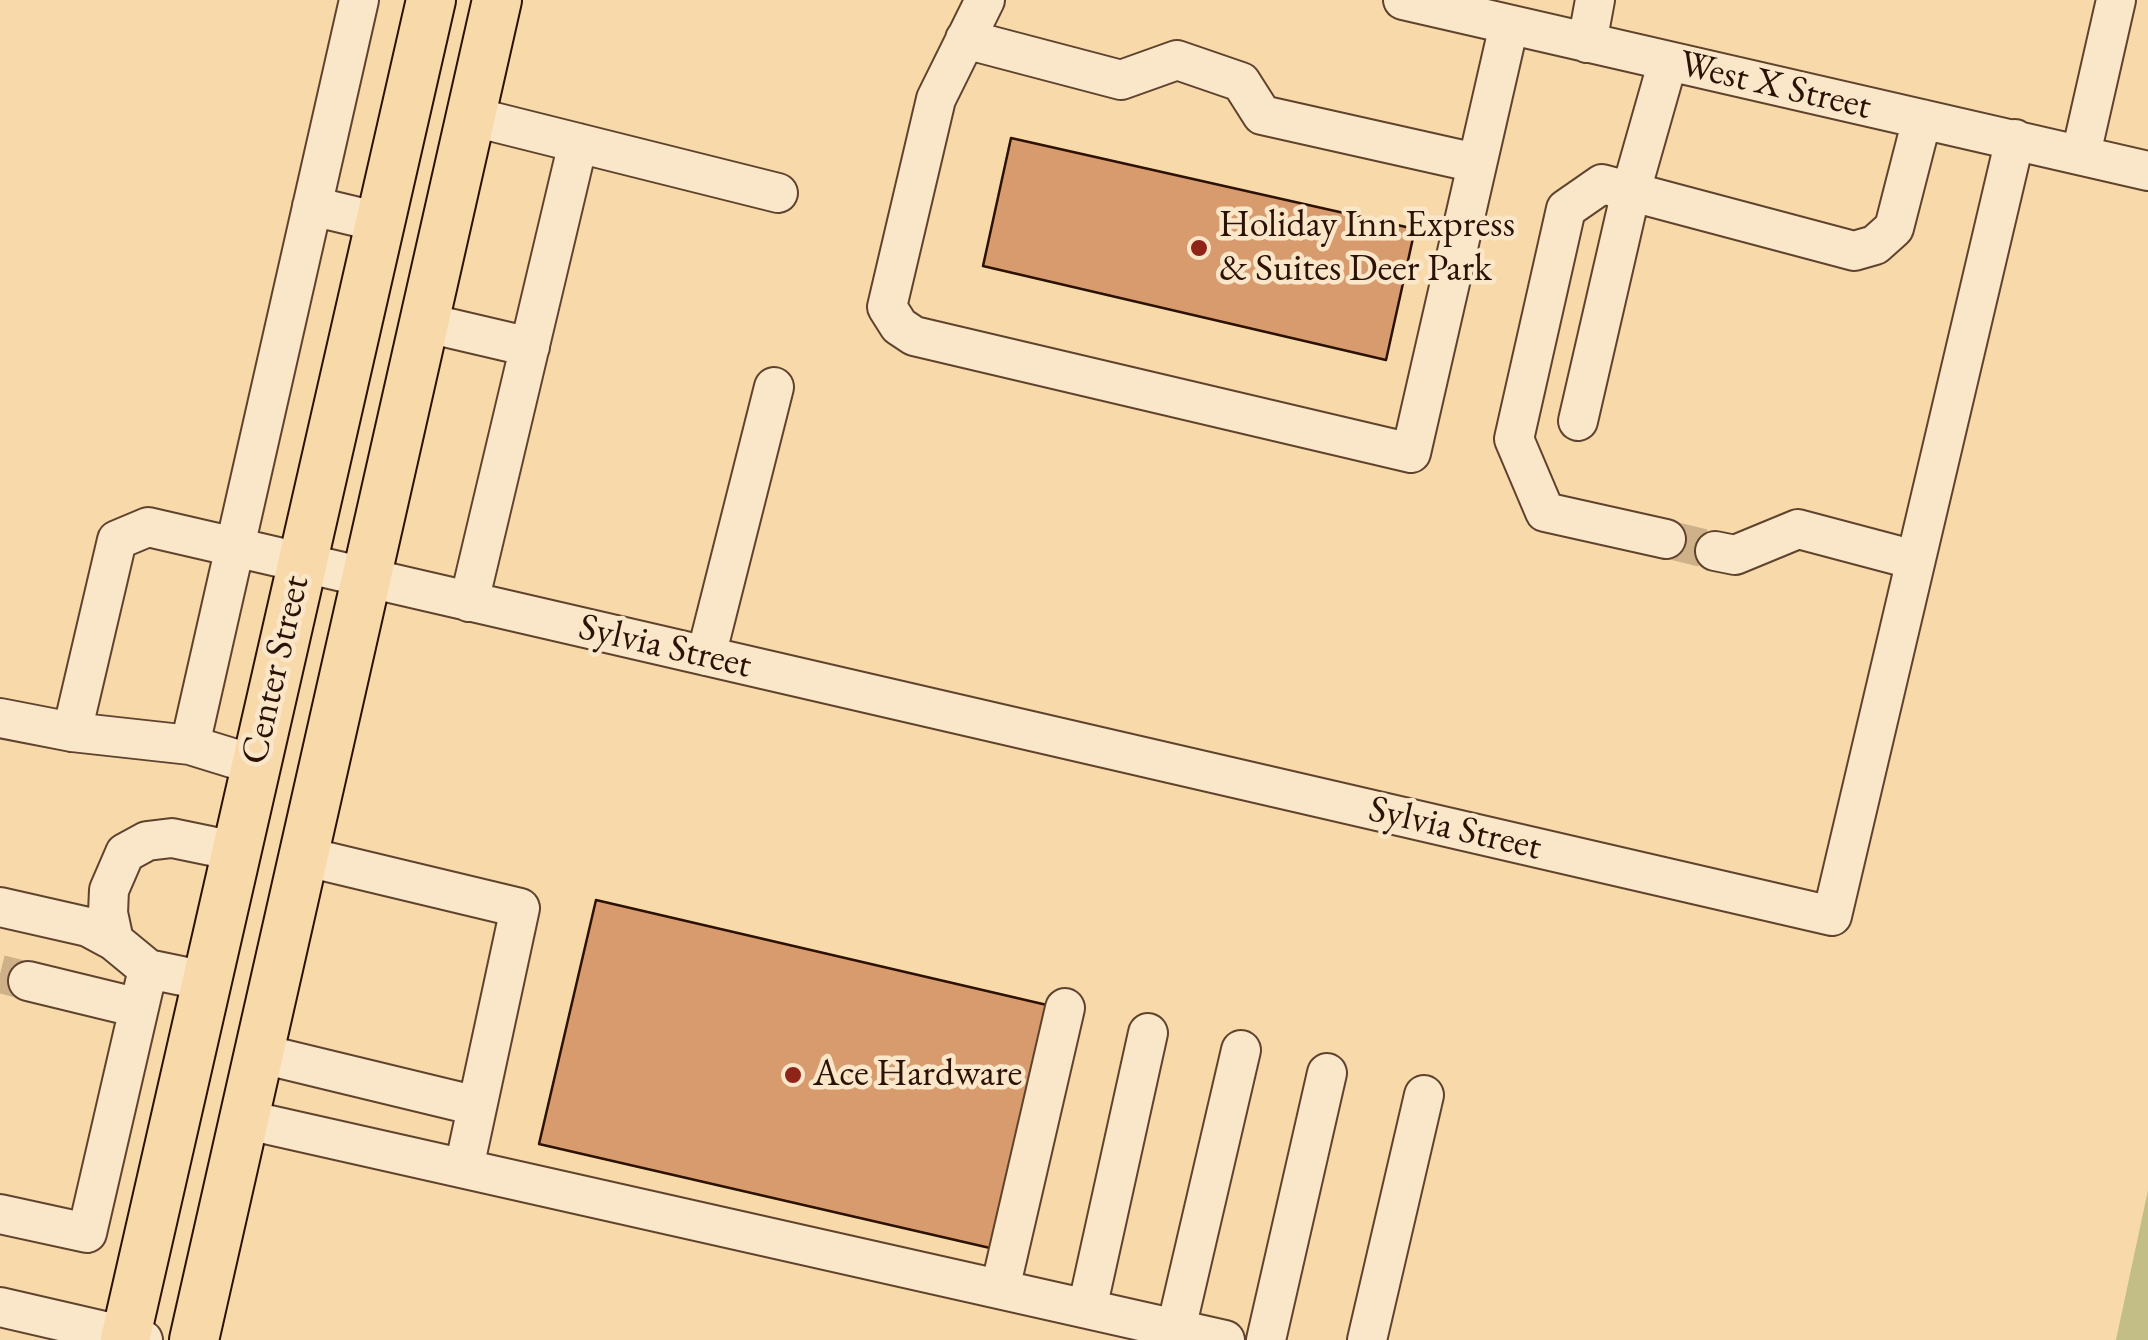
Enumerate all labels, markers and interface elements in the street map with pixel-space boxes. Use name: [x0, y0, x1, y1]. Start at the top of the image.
street label: West X Street: [1675, 42, 1875, 130]
place label: Holiday Inn Express & Suites Deer Park: [1219, 203, 1515, 292]
marker: Holiday Inn Express & Suites Deer Park: [1188, 237, 1210, 259]
street label: Center Street: [232, 571, 320, 769]
street label: Sylvia Street: [574, 605, 756, 689]
street label: Sylvia Street: [1364, 787, 1546, 871]
place label: Ace Hardware: [813, 1052, 1022, 1098]
marker: Ace Hardware: [782, 1064, 804, 1086]

